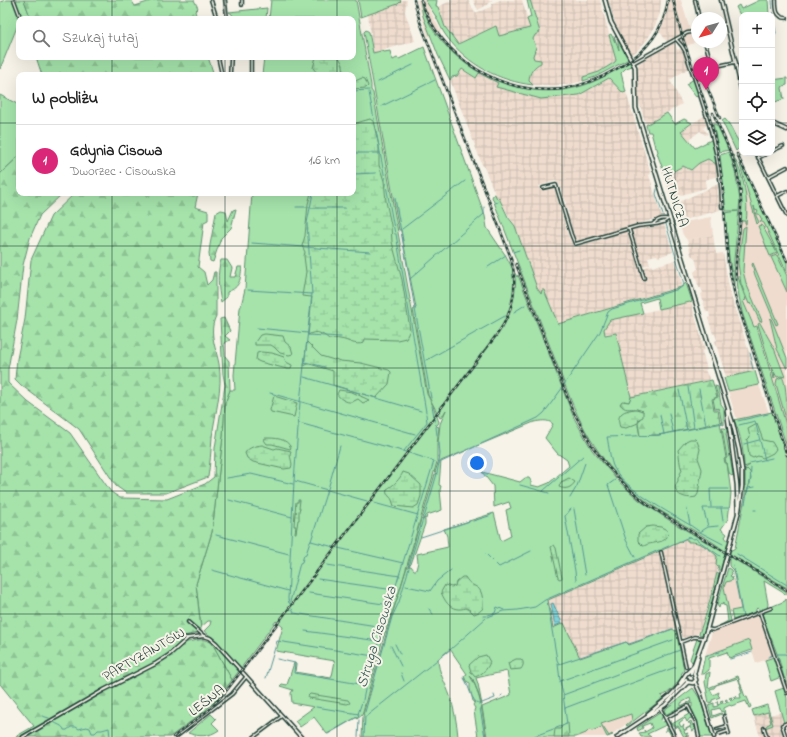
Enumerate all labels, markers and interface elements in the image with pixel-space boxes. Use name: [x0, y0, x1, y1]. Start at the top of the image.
north arrow: [691, 12, 727, 48]
map controls: [739, 12, 775, 156]
button: +: [739, 12, 775, 48]
search box: [16, 16, 356, 60]
icon: search: [30, 27, 52, 49]
text: Szukaj tutaj: [62, 27, 138, 49]
button: −: [739, 48, 775, 84]
pin: 1: [693, 57, 719, 90]
button: locate: [739, 84, 775, 120]
text: W pobliżu: [32, 86, 98, 111]
button: layers: [739, 120, 775, 156]
text: Gdynia Cisowa: [70, 140, 162, 162]
text: 1: [43, 151, 47, 170]
text: 1.6 km: [308, 151, 340, 170]
text: Dworzec · Cisowska: [70, 162, 176, 181]
street label: HUTNICZA: [655, 164, 693, 230]
your location: [467, 453, 487, 473]
water label: Struga Cisowska: [351, 583, 404, 691]
street label: PARTYZANTÓW: [99, 623, 189, 687]
street label: LEŚNA: [184, 680, 230, 722]

